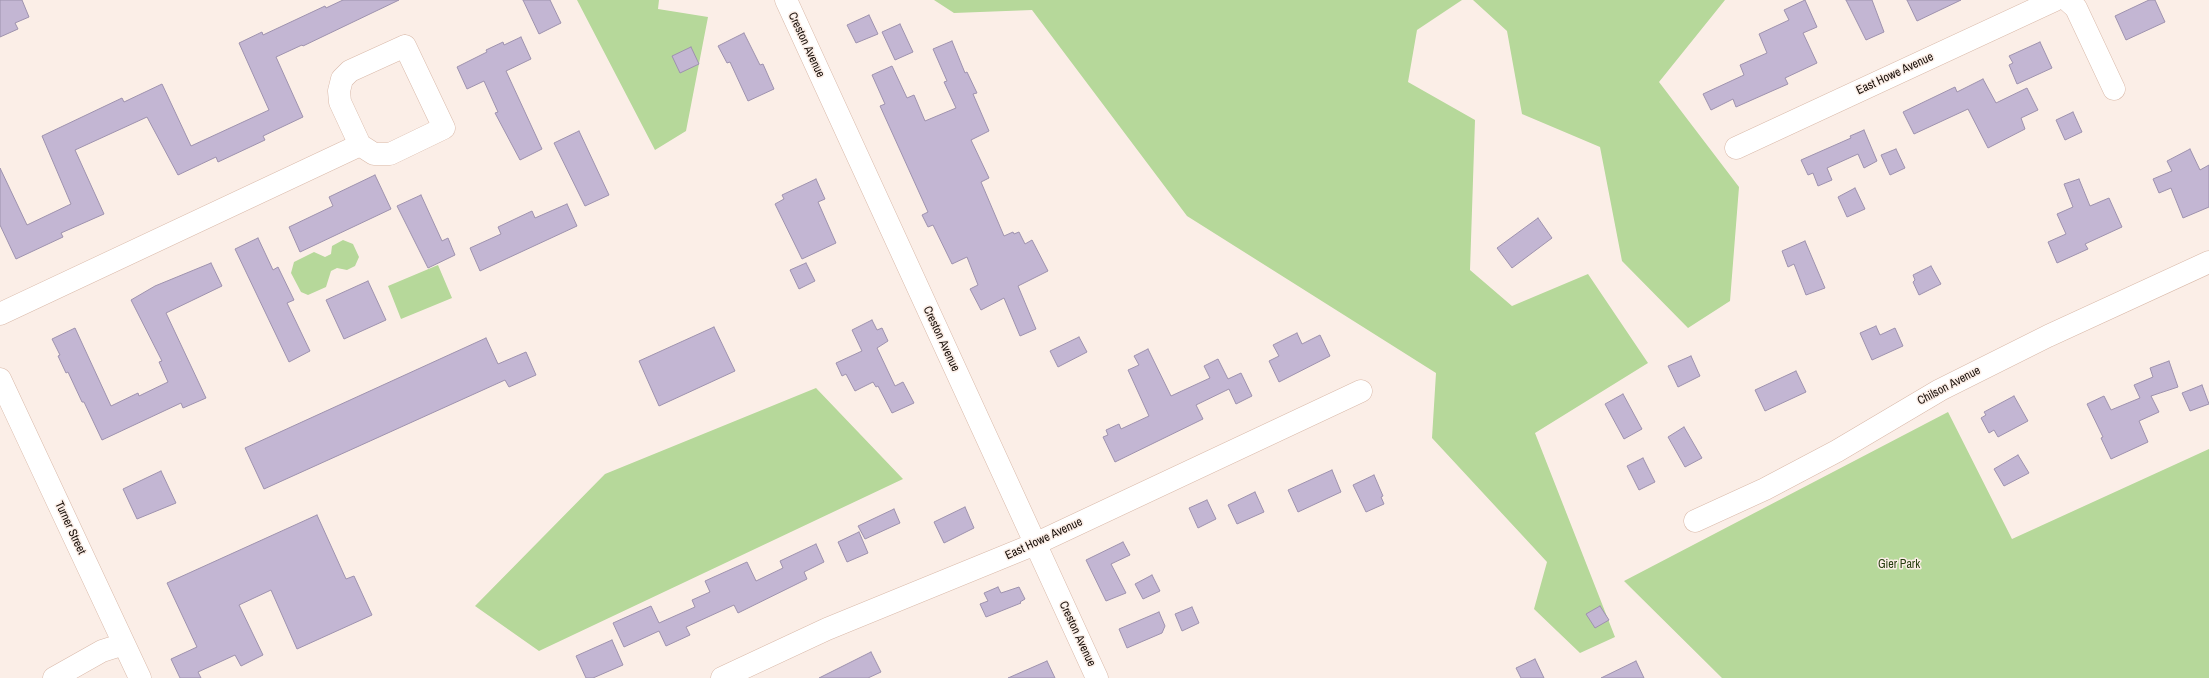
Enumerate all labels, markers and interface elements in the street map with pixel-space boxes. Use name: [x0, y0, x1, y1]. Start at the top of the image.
street label: Creston Avenue: [785, 10, 827, 80]
street label: East Howe Avenue: [1854, 50, 1936, 98]
street label: Creston Avenue: [920, 304, 962, 374]
street label: Chilson Avenue: [1915, 363, 1983, 409]
street label: Turner Street: [51, 499, 89, 557]
street label: East Howe Avenue: [1003, 515, 1085, 563]
park label: Gier Park: [1878, 558, 1920, 572]
street label: Creston Avenue: [1056, 599, 1098, 669]

